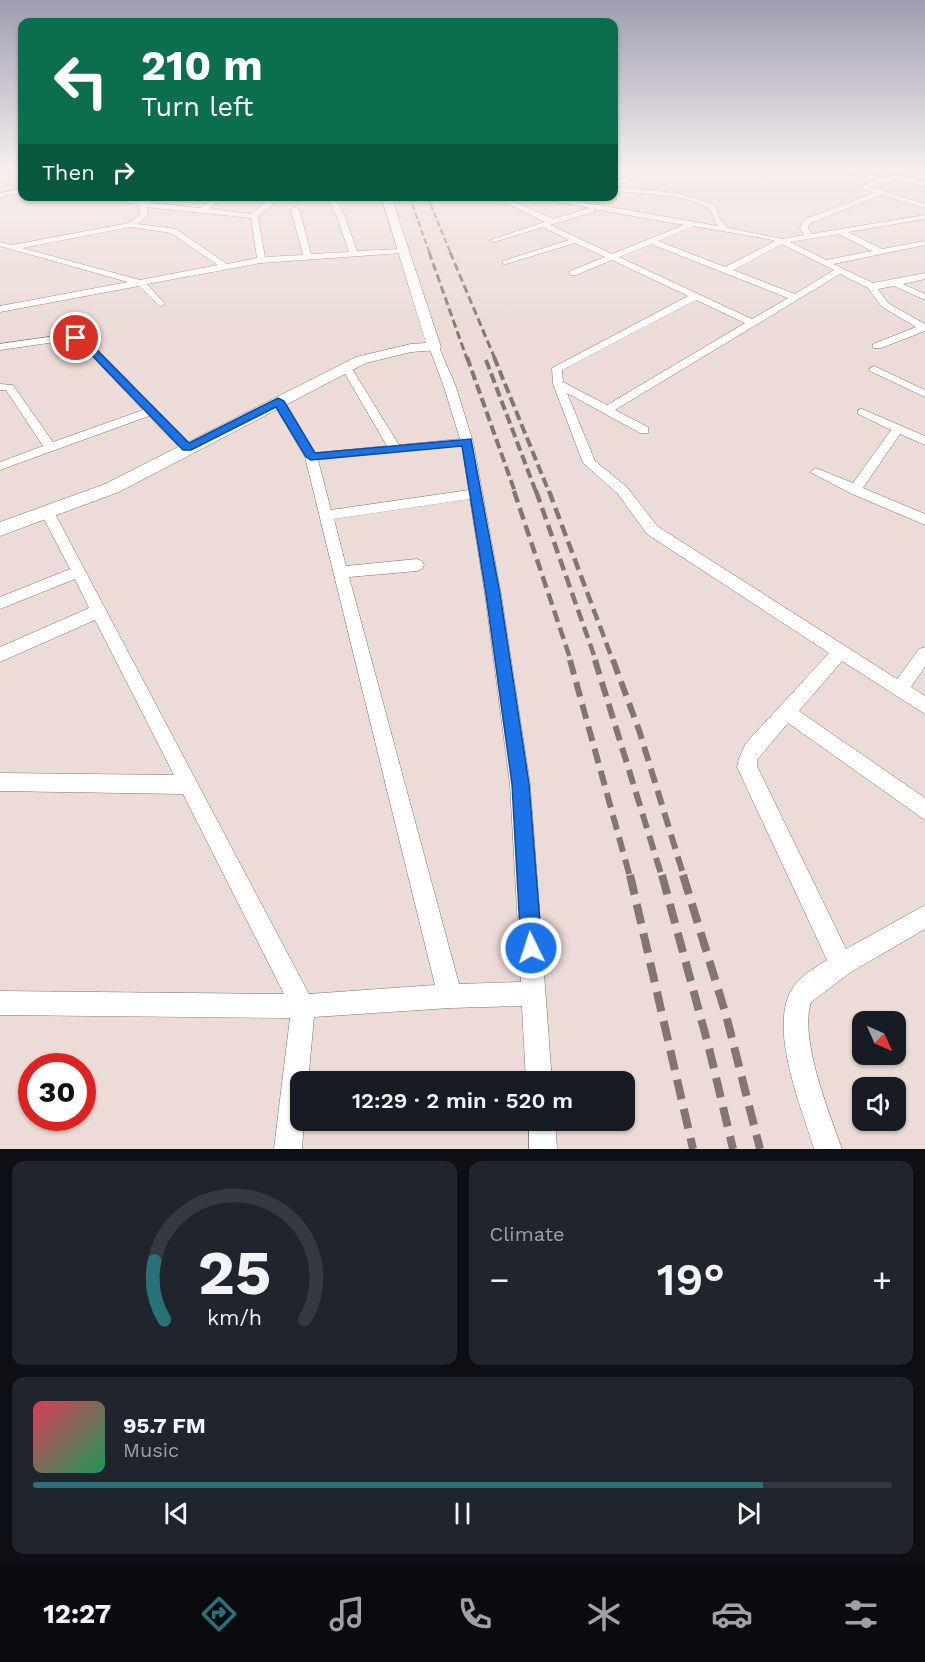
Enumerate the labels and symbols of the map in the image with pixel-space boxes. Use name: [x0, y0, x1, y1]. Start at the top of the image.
pin: [50, 312, 101, 363]
position arrow: [499, 916, 563, 980]
north arrow: [852, 1011, 906, 1065]
speed limit sign: 30: [18, 1053, 96, 1131]

